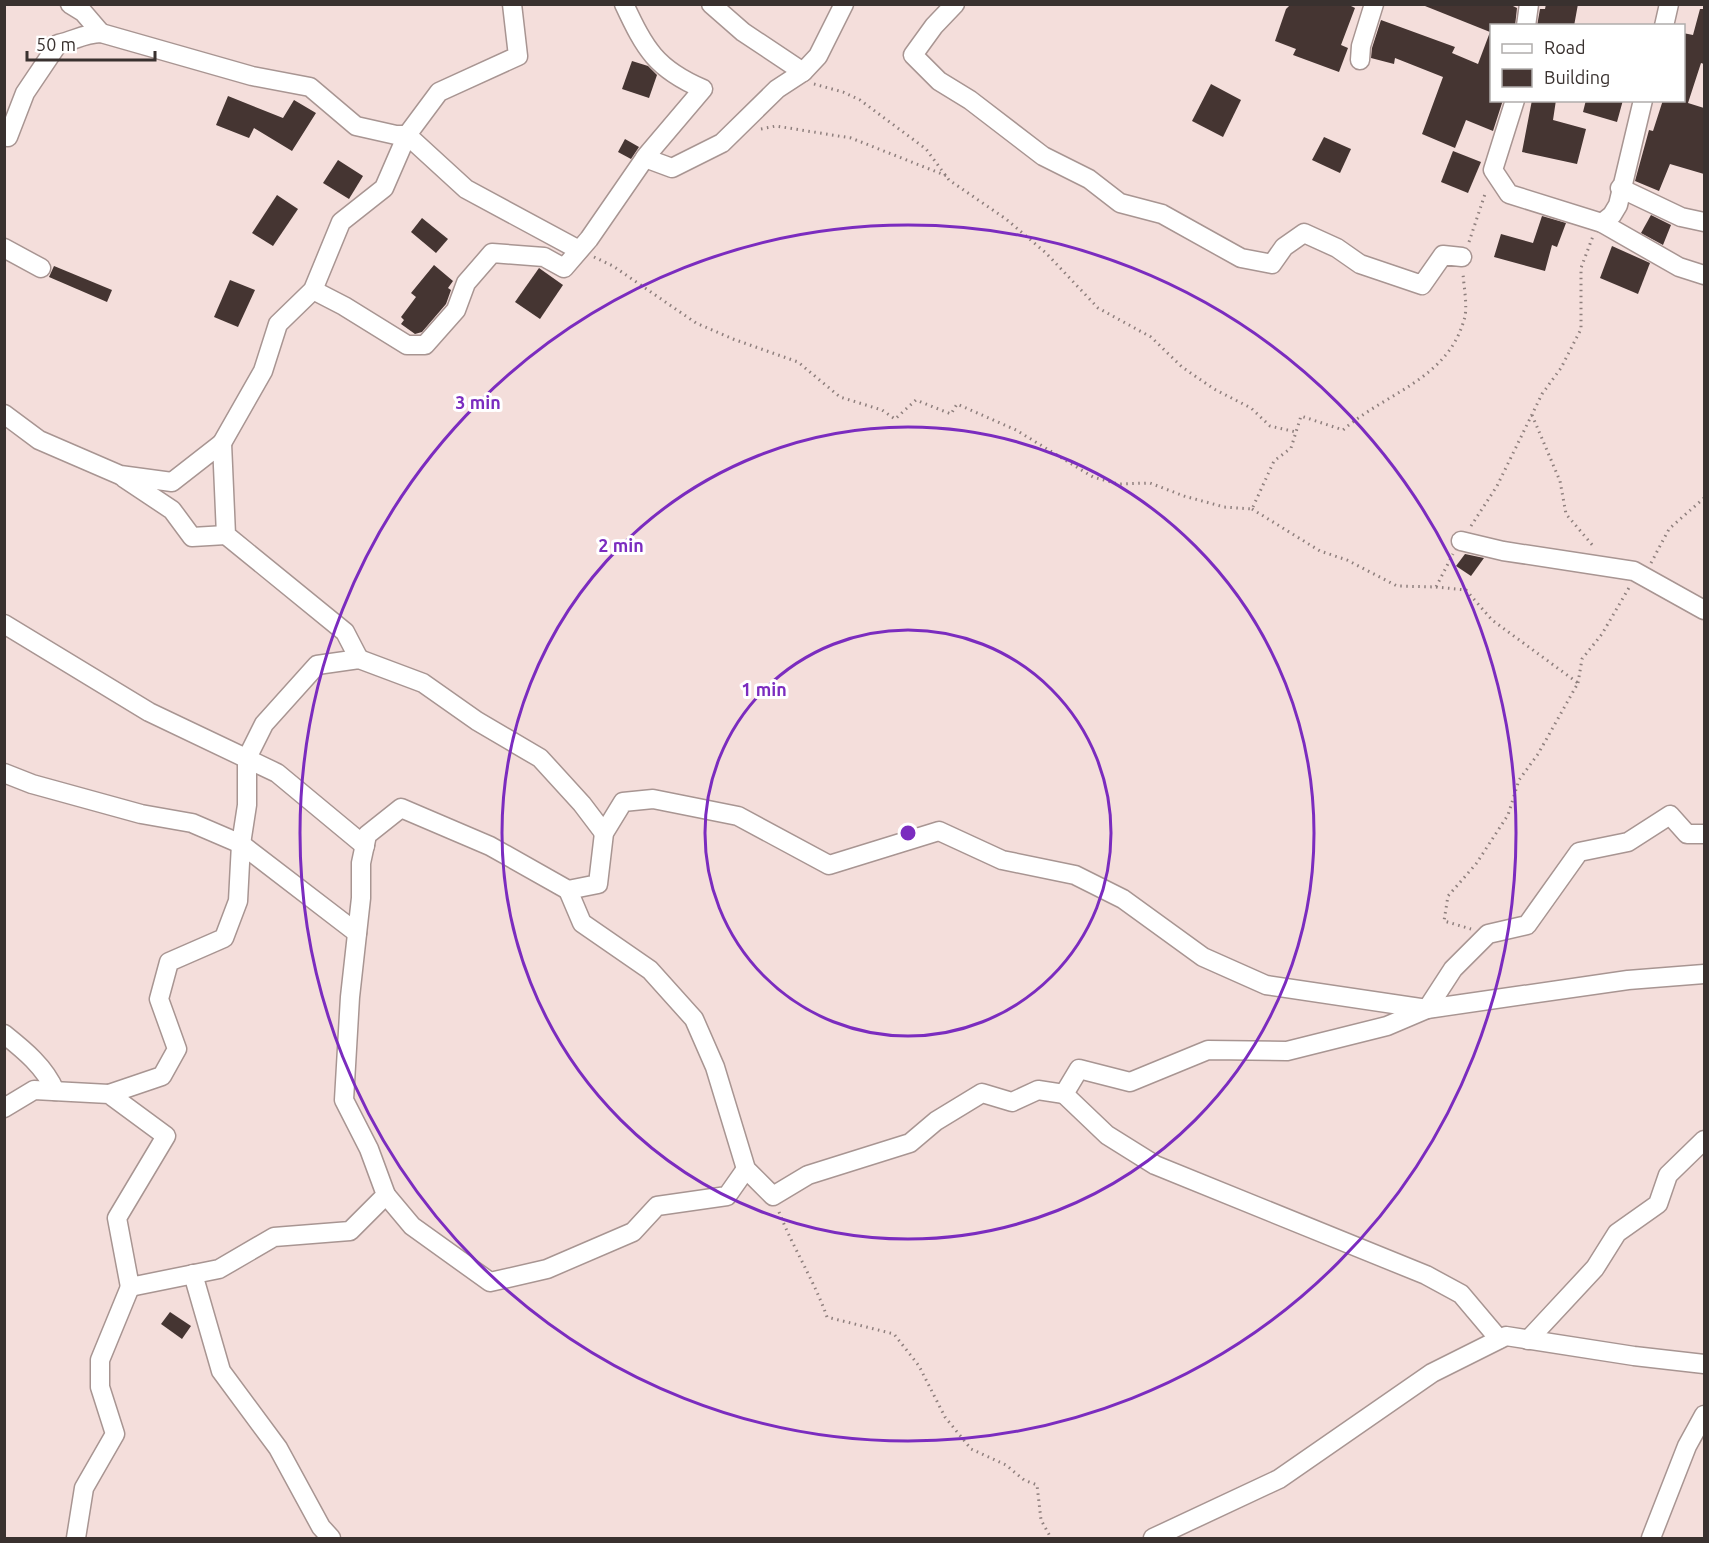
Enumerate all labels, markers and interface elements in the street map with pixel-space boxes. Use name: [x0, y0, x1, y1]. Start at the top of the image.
scale bar: [27, 24, 154, 62]
legend: [1490, 24, 1685, 102]
text: 50 m: [36, 34, 76, 54]
text: Road: [1544, 37, 1586, 57]
text: Building: [1544, 67, 1610, 87]
text: 3 min: [455, 392, 501, 412]
text: 2 min: [598, 535, 644, 555]
text: 1 min: [741, 679, 787, 699]
centre of rings: [898, 823, 918, 843]

